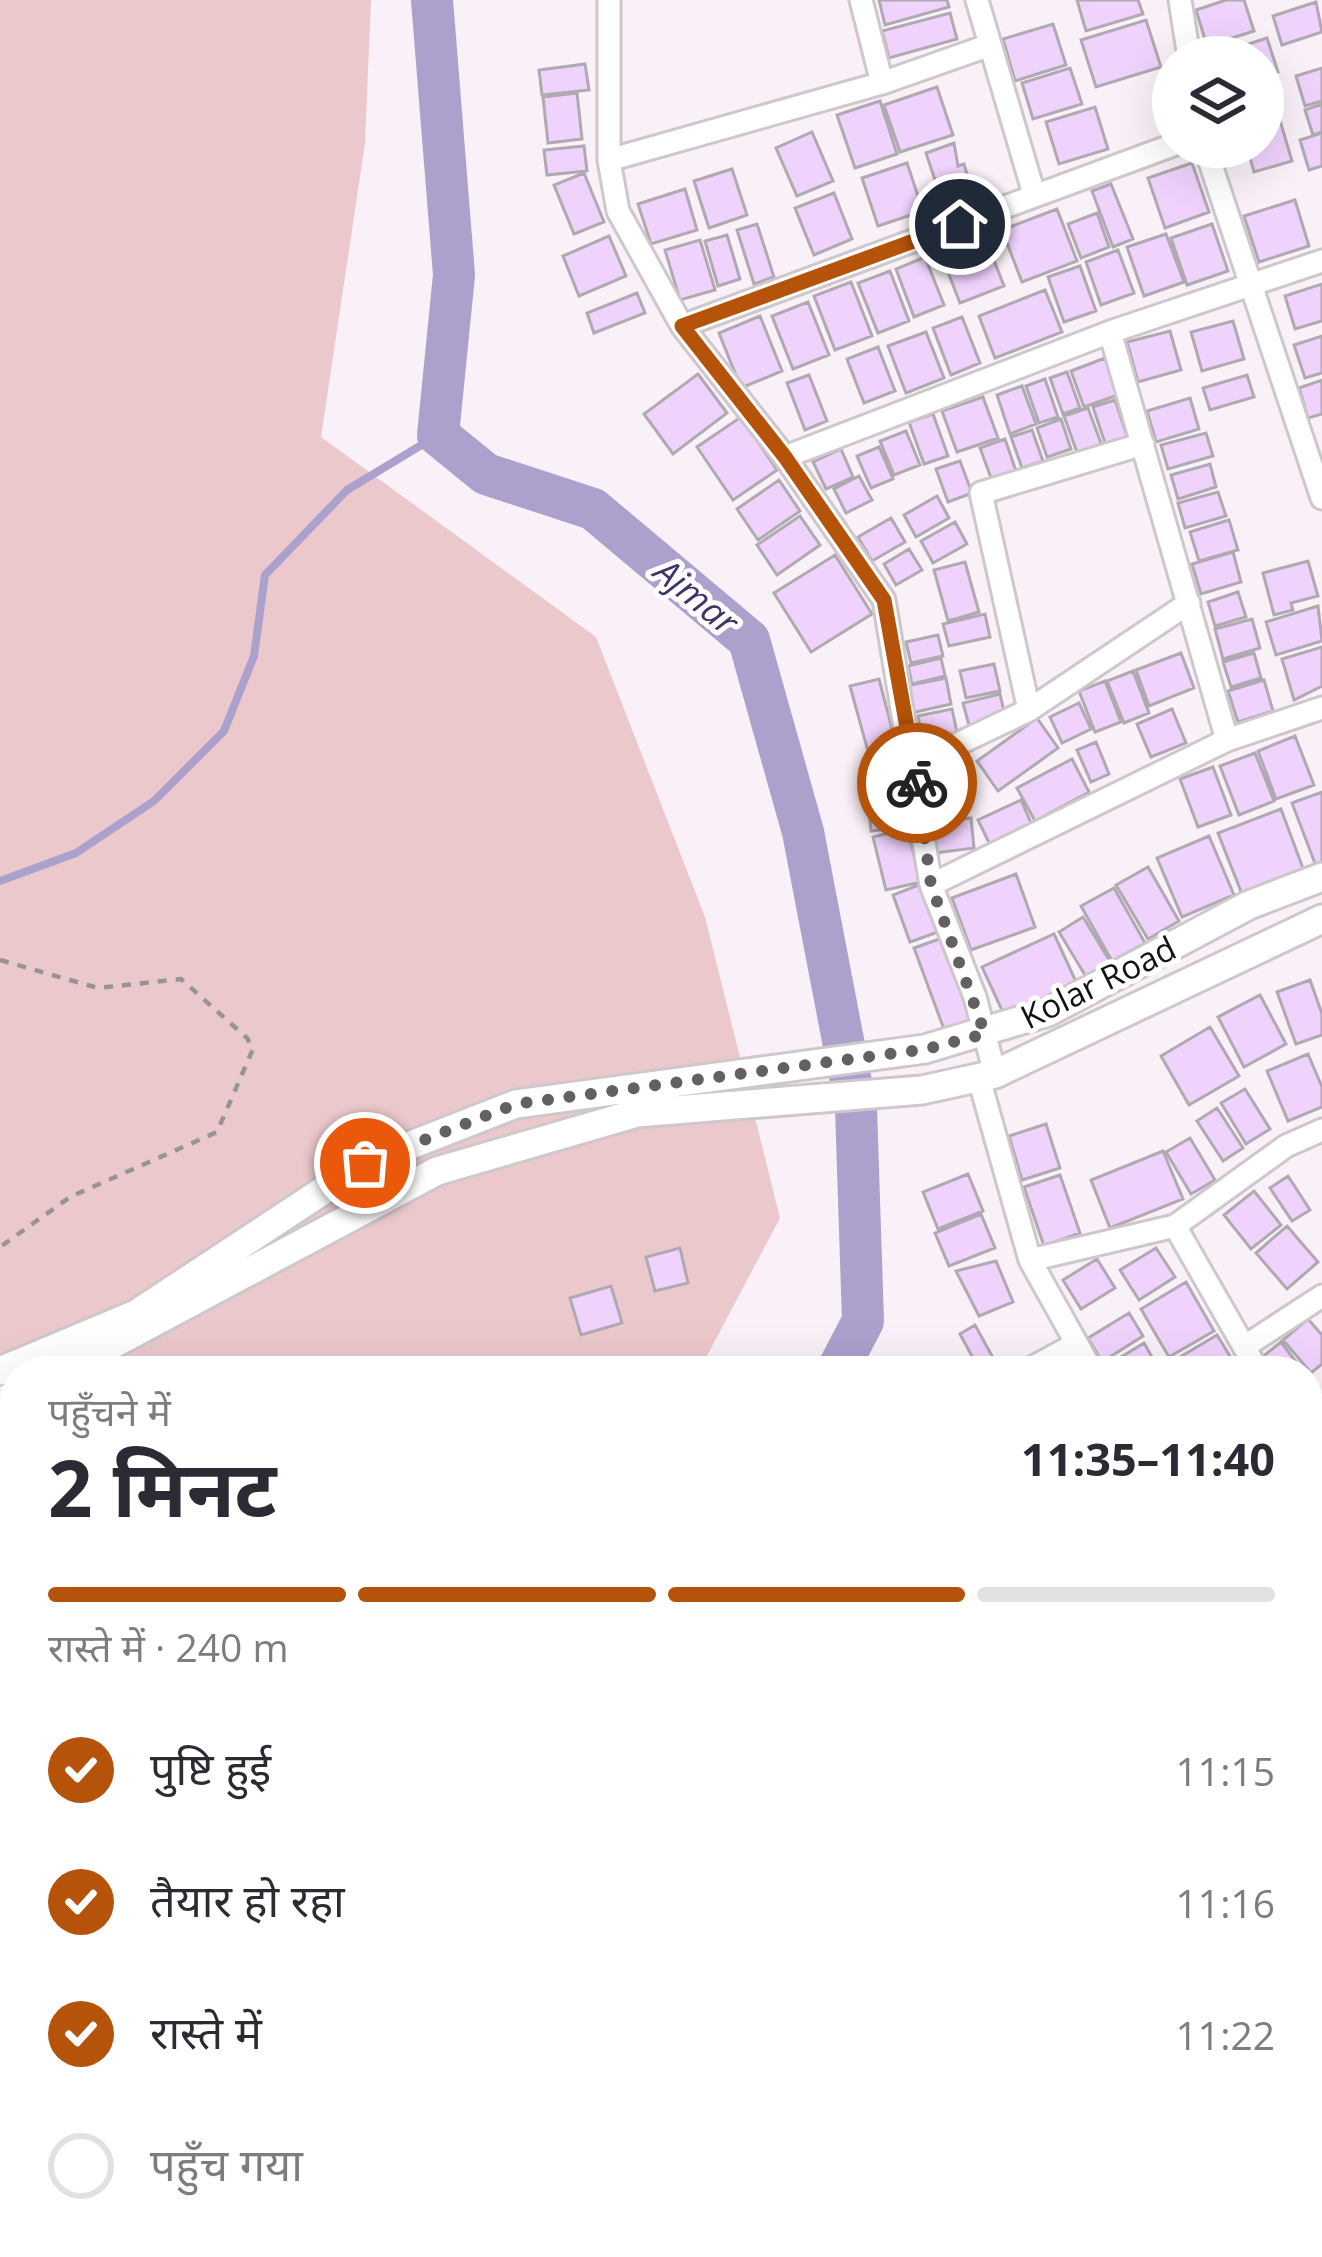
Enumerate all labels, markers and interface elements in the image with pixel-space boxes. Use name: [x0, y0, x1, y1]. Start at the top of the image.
map controls: [1152, 36, 1284, 168]
button: layers: [1152, 36, 1284, 168]
pin: [909, 173, 1011, 275]
icon: home: [927, 191, 993, 257]
water label: Ajmar: [642, 545, 751, 647]
courier: [857, 723, 977, 843]
icon: bike: [884, 750, 950, 816]
street label: Kolar Road: [1013, 925, 1183, 1039]
pin: [314, 1112, 416, 1214]
icon: bag: [332, 1130, 398, 1196]
text: पहुँचने में: [48, 1384, 171, 1437]
text: 11:35–11:40: [1021, 1428, 1275, 1489]
text: 2 मिनट: [48, 1434, 277, 1540]
text: रास्ते में · 240 m: [48, 1620, 289, 1673]
icon: check: [48, 1737, 114, 1803]
text: पुष्टि हुई: [150, 1737, 271, 1798]
text: 11:15: [1176, 1744, 1275, 1797]
icon: check: [48, 1869, 114, 1935]
text: तैयार हो रहा: [150, 1869, 345, 1930]
text: 11:16: [1176, 1876, 1275, 1929]
icon: check: [48, 2001, 114, 2067]
text: रास्ते में: [150, 2001, 262, 2062]
text: 11:22: [1176, 2008, 1275, 2061]
text: पहुँच गया: [150, 2133, 303, 2194]

